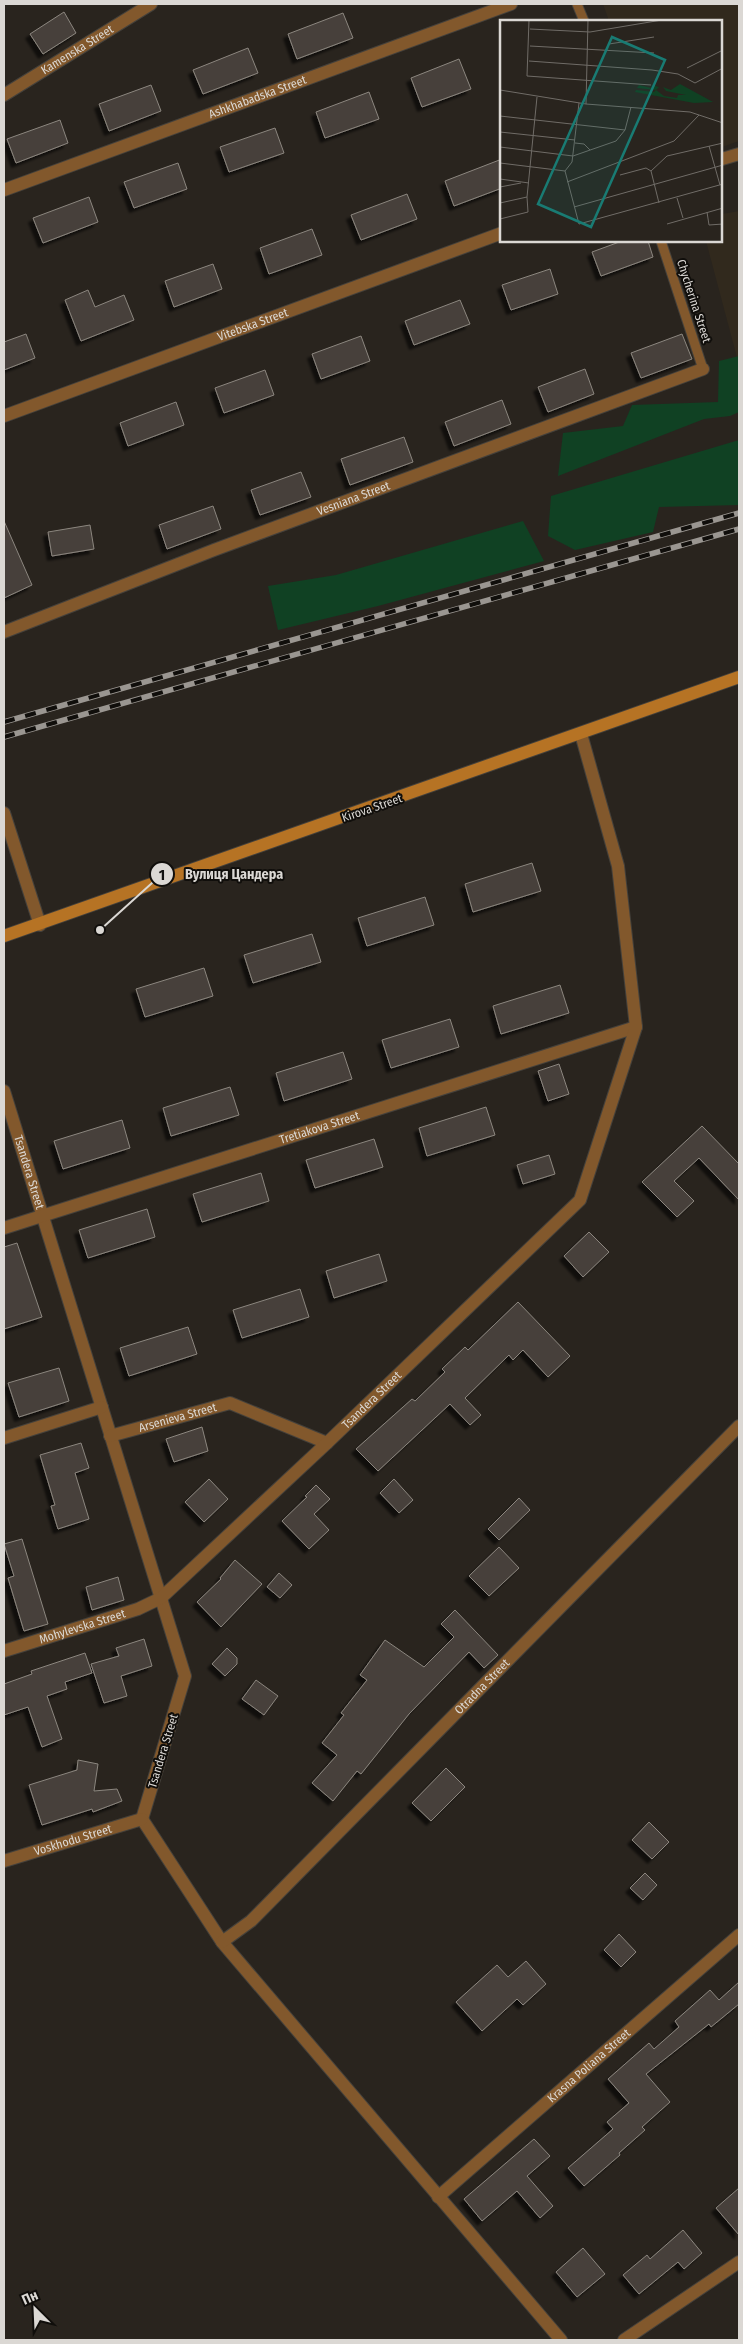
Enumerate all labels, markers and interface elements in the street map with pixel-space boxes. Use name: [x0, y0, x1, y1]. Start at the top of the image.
inset map: [500, 20, 723, 242]
street label: Kamenska Street: [38, 22, 116, 77]
street label: Ashkhabadska Street: [207, 73, 308, 121]
street label: Chycherina Street: [674, 258, 714, 344]
street label: Vitebska Street: [216, 305, 290, 344]
street label: Vesniana Street: [315, 479, 392, 518]
street label: Kirova Street: [340, 791, 404, 825]
callout: Вулиця Цандера: [150, 860, 293, 889]
text: 1: [159, 866, 165, 884]
text: Вулиця Цандера: [185, 866, 283, 883]
street label: Tretiakova Street: [278, 1108, 361, 1147]
street label: Tsandera Street: [11, 1133, 47, 1211]
street label: Tsandera Street: [339, 1368, 404, 1432]
street label: Arsenieva Street: [137, 1400, 218, 1435]
street label: Mohylevska Street: [37, 1606, 127, 1647]
street label: Otradna Street: [452, 1656, 513, 1717]
street label: Tsandera Street: [145, 1712, 181, 1790]
street label: Voskhodu Street: [32, 1822, 114, 1858]
street label: Krasna Poliana Street: [545, 2026, 633, 2105]
north arrow: [10, 2284, 60, 2334]
text: Пн: [19, 2287, 41, 2309]

